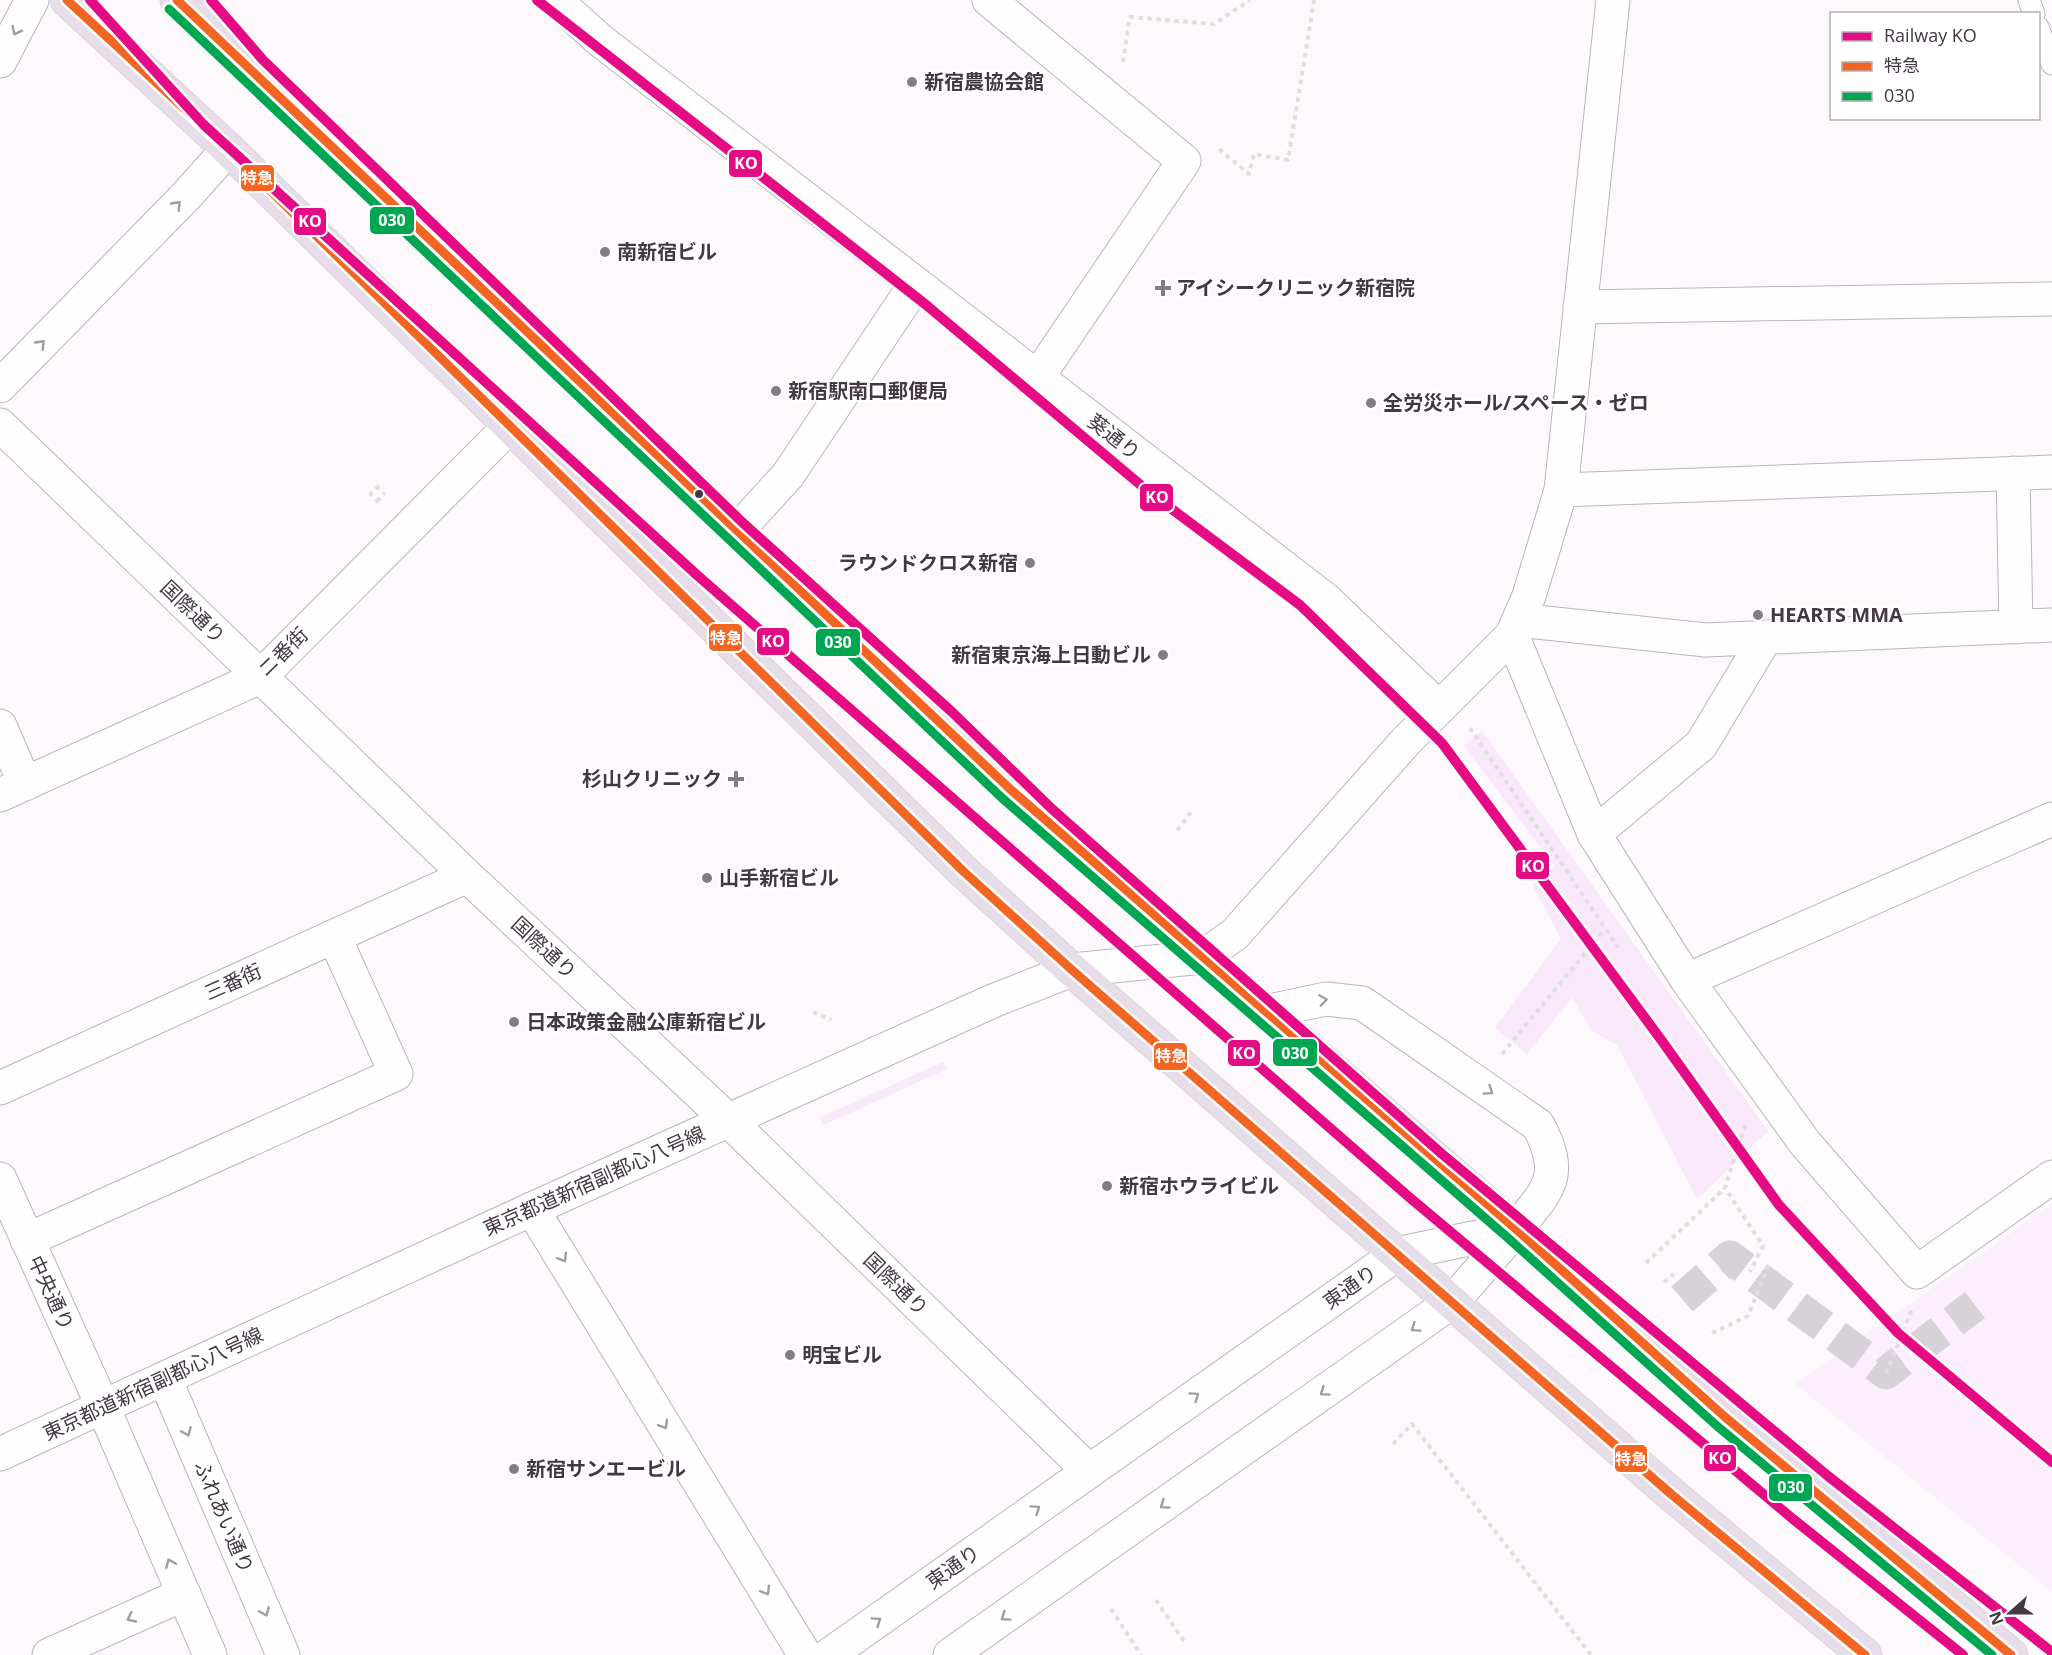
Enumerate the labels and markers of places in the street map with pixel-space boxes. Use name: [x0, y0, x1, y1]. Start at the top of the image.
place label: 新宿農協会館: [924, 68, 1044, 95]
marker: 新宿農協会館: [905, 75, 919, 89]
place label: 南新宿ビル: [617, 238, 717, 265]
marker: 南新宿ビル: [598, 245, 612, 259]
place label: アイシークリニック新宿院: [1176, 274, 1415, 301]
marker: アイシークリニック新宿院: [1154, 279, 1172, 297]
place label: 新宿駅南口郵便局: [788, 377, 948, 404]
marker: 新宿駅南口郵便局: [769, 384, 783, 398]
place label: 全労災ホール/スペース・ゼロ: [1383, 389, 1649, 416]
marker: 全労災ホール/スペース・ゼロ: [1364, 396, 1378, 410]
unlabelled marker: [693, 488, 705, 500]
place label: ラウンドクロス新宿: [838, 549, 1018, 576]
marker: ラウンドクロス新宿: [1023, 556, 1037, 570]
place label: HEARTS MMA: [1770, 601, 1903, 628]
marker: HEARTS MMA: [1751, 608, 1765, 622]
place label: 新宿東京海上日動ビル: [951, 641, 1151, 668]
marker: 新宿東京海上日動ビル: [1156, 648, 1170, 662]
place label: 杉山クリニック: [582, 765, 722, 792]
marker: 杉山クリニック: [727, 770, 745, 788]
place label: 山手新宿ビル: [719, 864, 839, 891]
marker: 山手新宿ビル: [700, 871, 714, 885]
place label: 日本政策金融公庫新宿ビル: [526, 1008, 766, 1035]
marker: 日本政策金融公庫新宿ビル: [507, 1015, 521, 1029]
place label: 新宿ホウライビル: [1119, 1172, 1279, 1199]
marker: 新宿ホウライビル: [1100, 1179, 1114, 1193]
place label: 明宝ビル: [802, 1341, 882, 1368]
marker: 明宝ビル: [783, 1348, 797, 1362]
place label: 新宿サンエービル: [526, 1455, 686, 1482]
marker: 新宿サンエービル: [507, 1462, 521, 1476]

